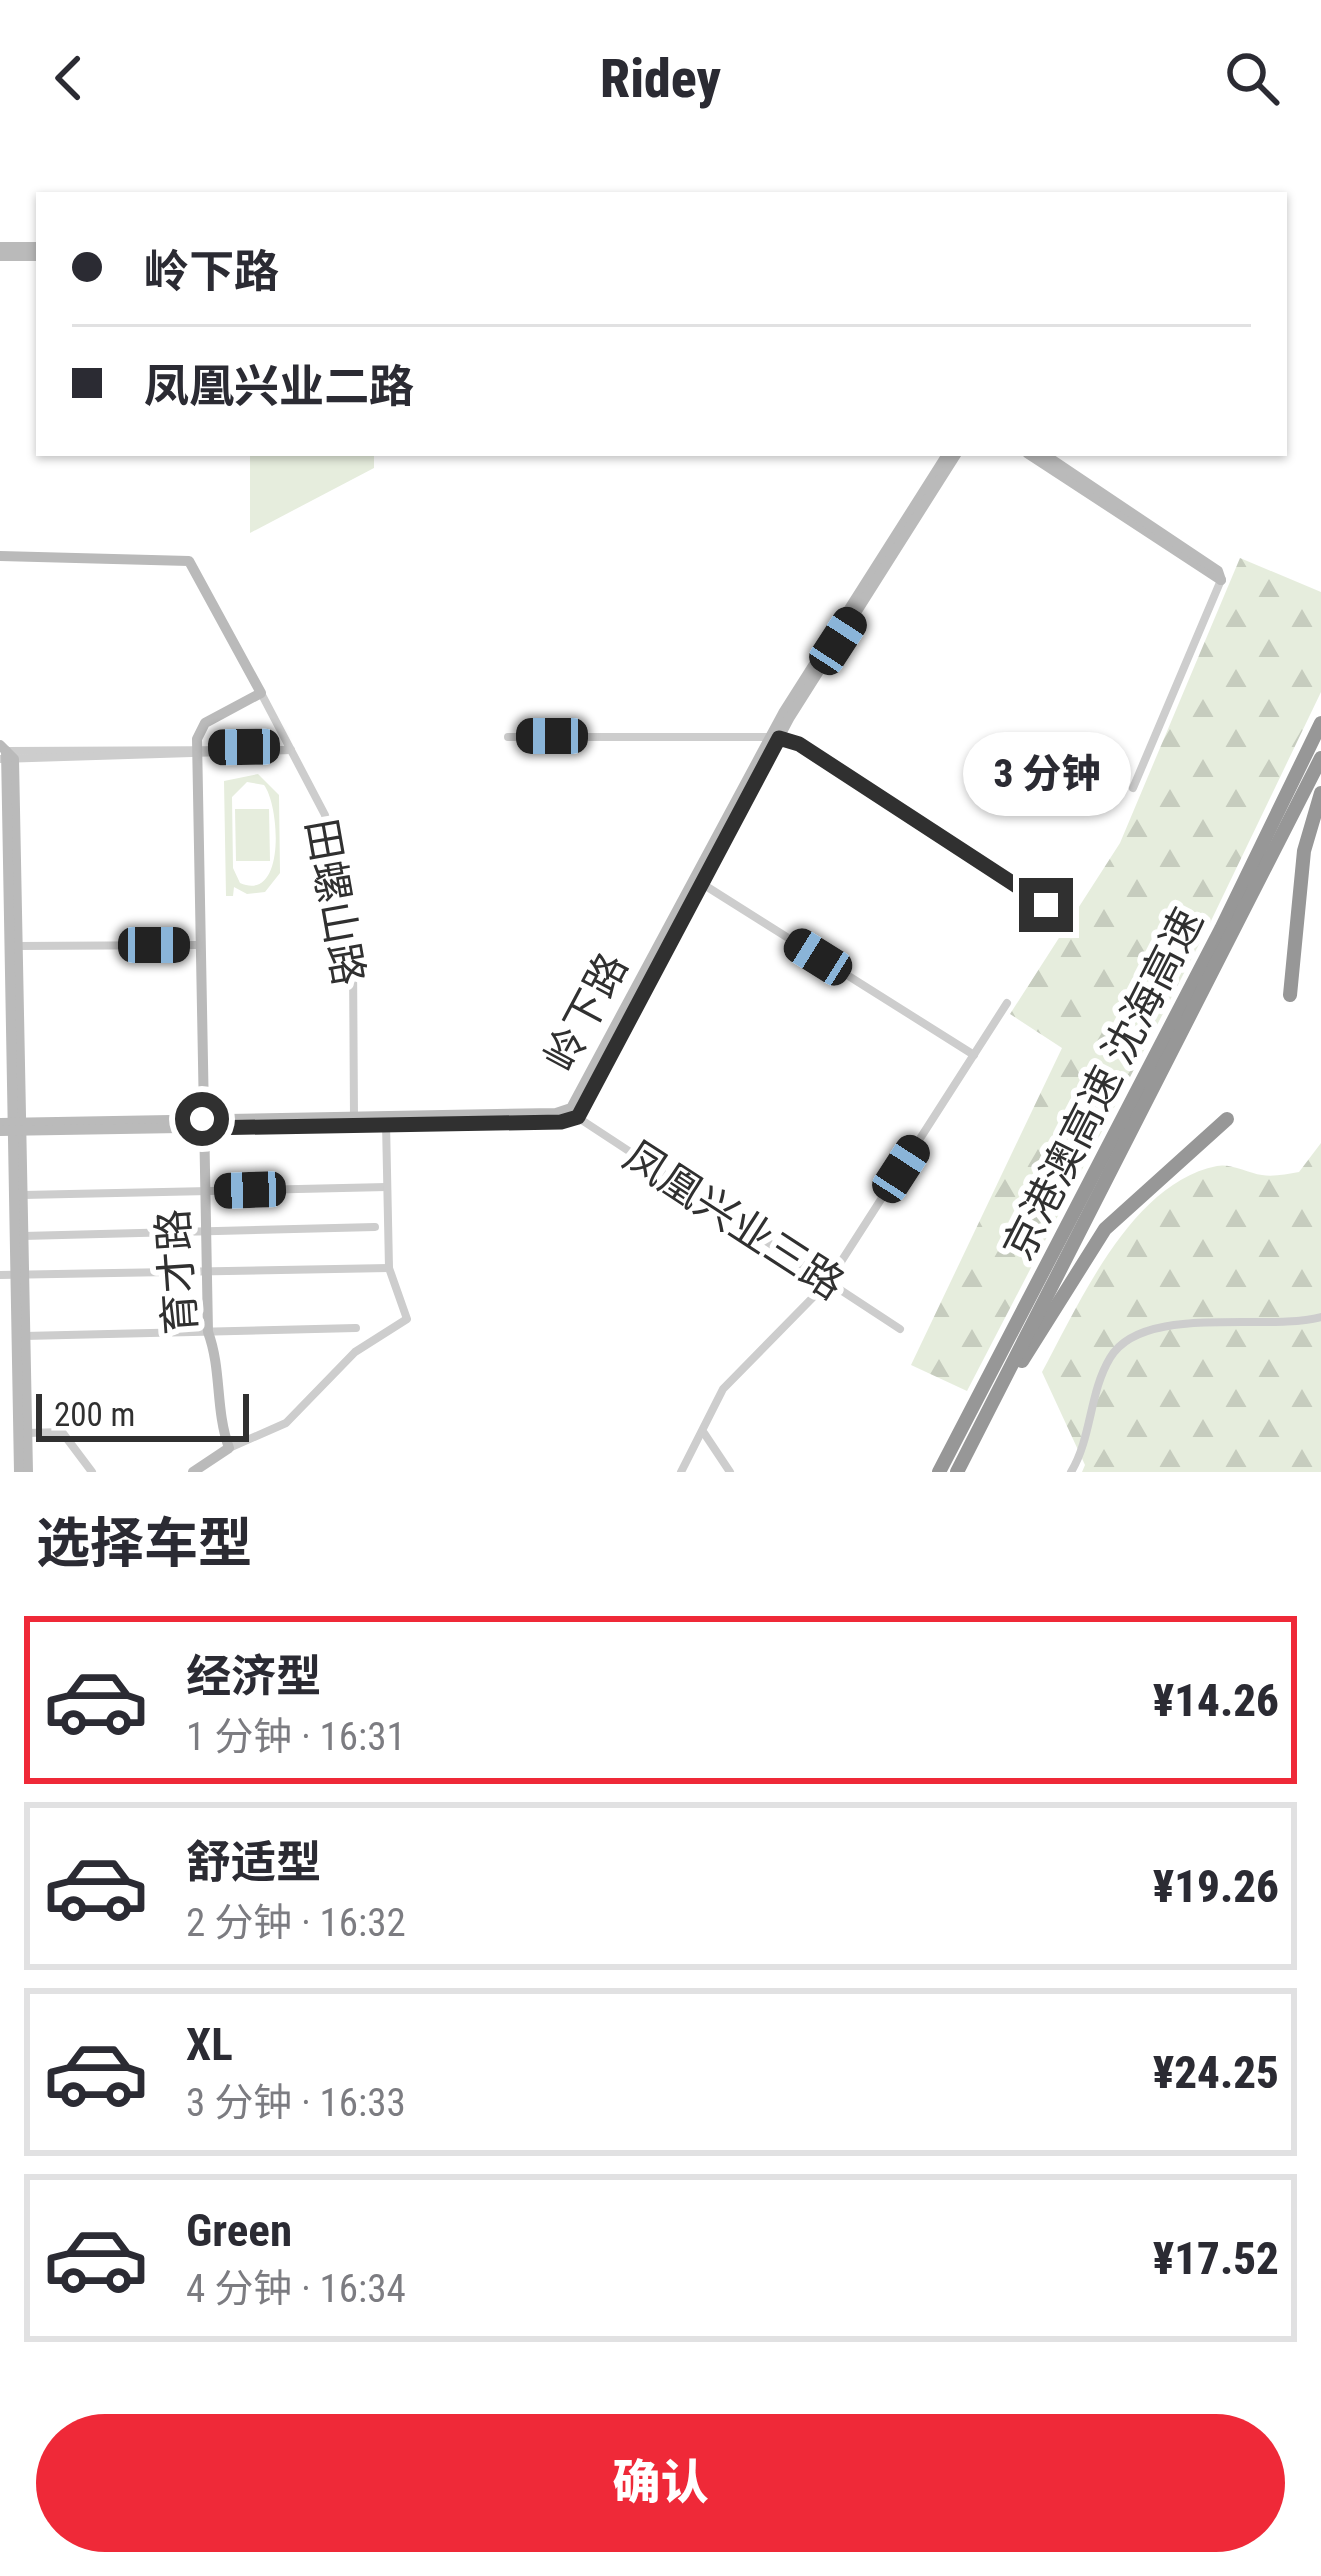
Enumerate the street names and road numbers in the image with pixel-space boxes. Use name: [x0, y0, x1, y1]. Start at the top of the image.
street label: 田螺山路: [296, 815, 374, 989]
street label: 京港澳高速 沈海高速: [993, 900, 1213, 1268]
street label: 岭下路: [535, 945, 637, 1079]
street label: 凤凰兴业三路: [615, 1131, 853, 1309]
street label: 育才路: [148, 1207, 206, 1337]

